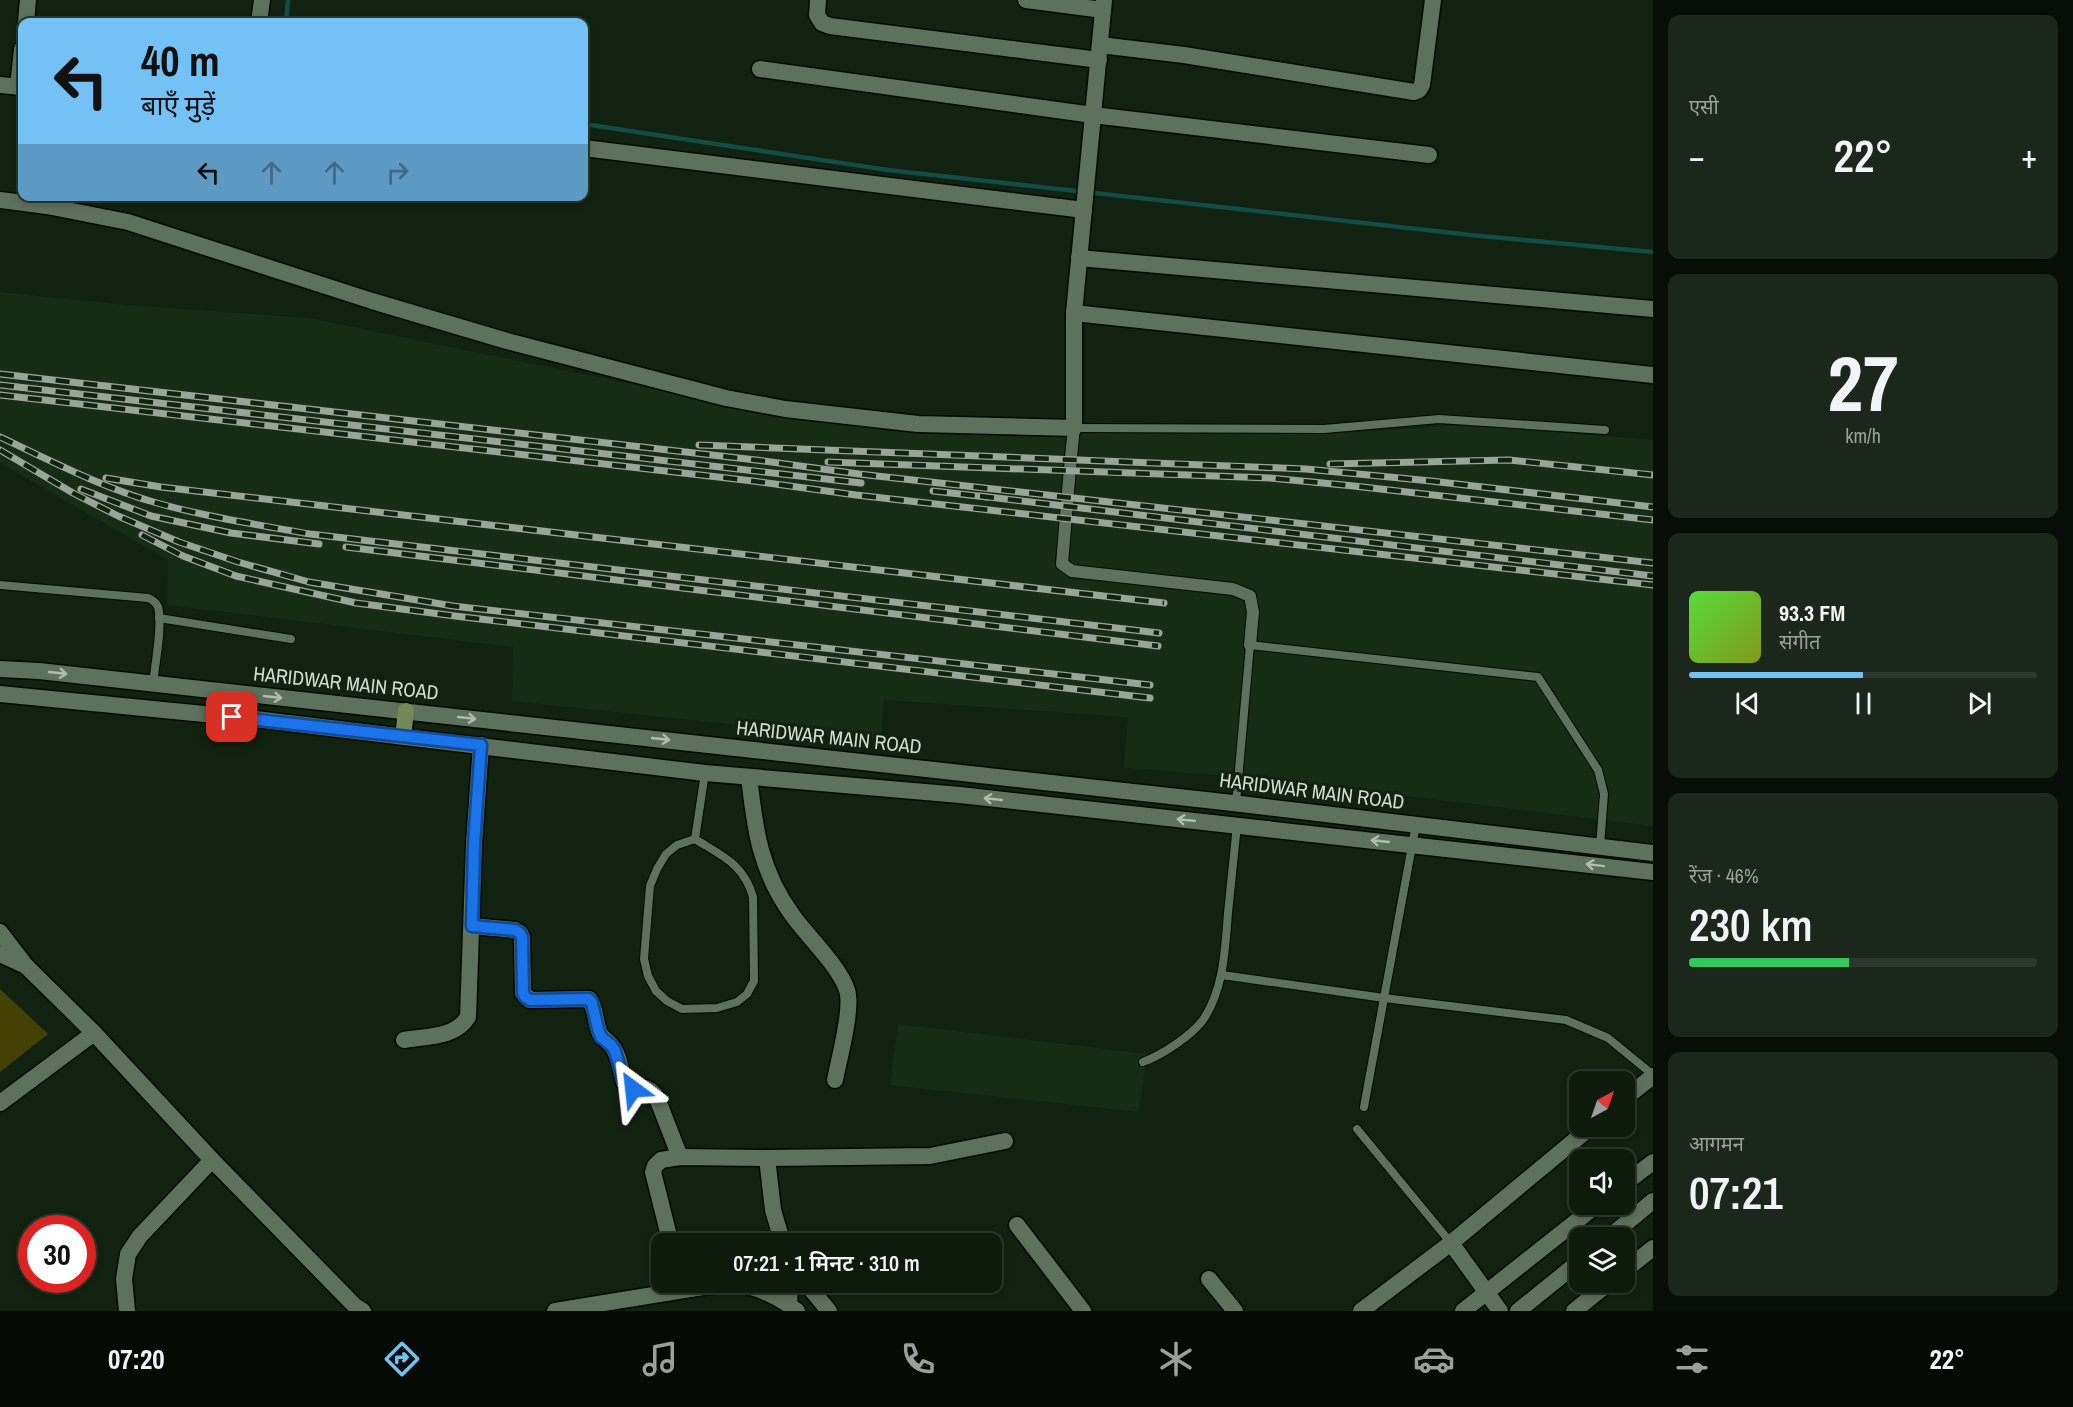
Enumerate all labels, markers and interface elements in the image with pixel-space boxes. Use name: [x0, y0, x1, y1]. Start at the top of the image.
text: 40 m: [141, 33, 220, 89]
icon: left: [42, 42, 120, 120]
text: बाएँ मुड़ें: [141, 87, 215, 123]
text: एसी: [1689, 93, 1719, 120]
text: 22°: [1833, 125, 1893, 186]
text: −: [1689, 134, 1705, 178]
text: +: [2021, 134, 2037, 178]
icon: left: [192, 156, 225, 189]
icon: ahead: [255, 156, 288, 189]
icon: ahead: [318, 156, 351, 189]
icon: right: [381, 156, 414, 189]
text: 27: [1827, 330, 1899, 435]
text: km/h: [1845, 422, 1881, 449]
text: 93.3 FM: [1779, 598, 1845, 628]
text: संगीत: [1779, 628, 1820, 655]
street label: HARIDWAR MAIN ROAD: [252, 659, 440, 706]
one-way arrow: [48, 668, 68, 679]
icon: previous: [1731, 687, 1764, 720]
icon: pause: [1847, 687, 1880, 720]
icon: next: [1963, 687, 1996, 720]
pin: [206, 691, 257, 742]
one-way arrow: [263, 691, 282, 702]
icon: arrive: [215, 700, 248, 733]
one-way arrow: [456, 713, 476, 724]
street label: HARIDWAR MAIN ROAD: [735, 713, 923, 760]
one-way arrow: [650, 734, 670, 745]
street label: HARIDWAR MAIN ROAD: [1218, 766, 1406, 815]
one-way arrow: [983, 793, 1003, 804]
one-way arrow: [1177, 814, 1197, 825]
one-way arrow: [1371, 835, 1391, 846]
one-way arrow: [1586, 859, 1605, 870]
text: रेंज · 46%: [1689, 862, 1759, 889]
text: 230 km: [1689, 894, 1813, 955]
position arrow: [601, 1057, 665, 1121]
north arrow: [1569, 1071, 1635, 1137]
map controls: [1569, 1071, 1635, 1293]
text: आगमन: [1689, 1130, 1744, 1157]
button: sound: [1569, 1149, 1635, 1215]
text: 07:21: [1689, 1162, 1783, 1223]
speed limit sign: 30: [18, 1215, 96, 1293]
button: layers: [1569, 1227, 1635, 1293]
text: 07:21 · 1 मिनट · 310 m: [733, 1248, 920, 1278]
icon: directions: [381, 1338, 423, 1380]
icon: music: [639, 1338, 681, 1380]
icon: phone: [897, 1338, 939, 1380]
icon: climate: [1155, 1338, 1197, 1380]
icon: car: [1413, 1338, 1455, 1380]
icon: filters: [1671, 1338, 1713, 1380]
text: 07:20: [108, 1341, 165, 1377]
text: 22°: [1929, 1341, 1965, 1377]

